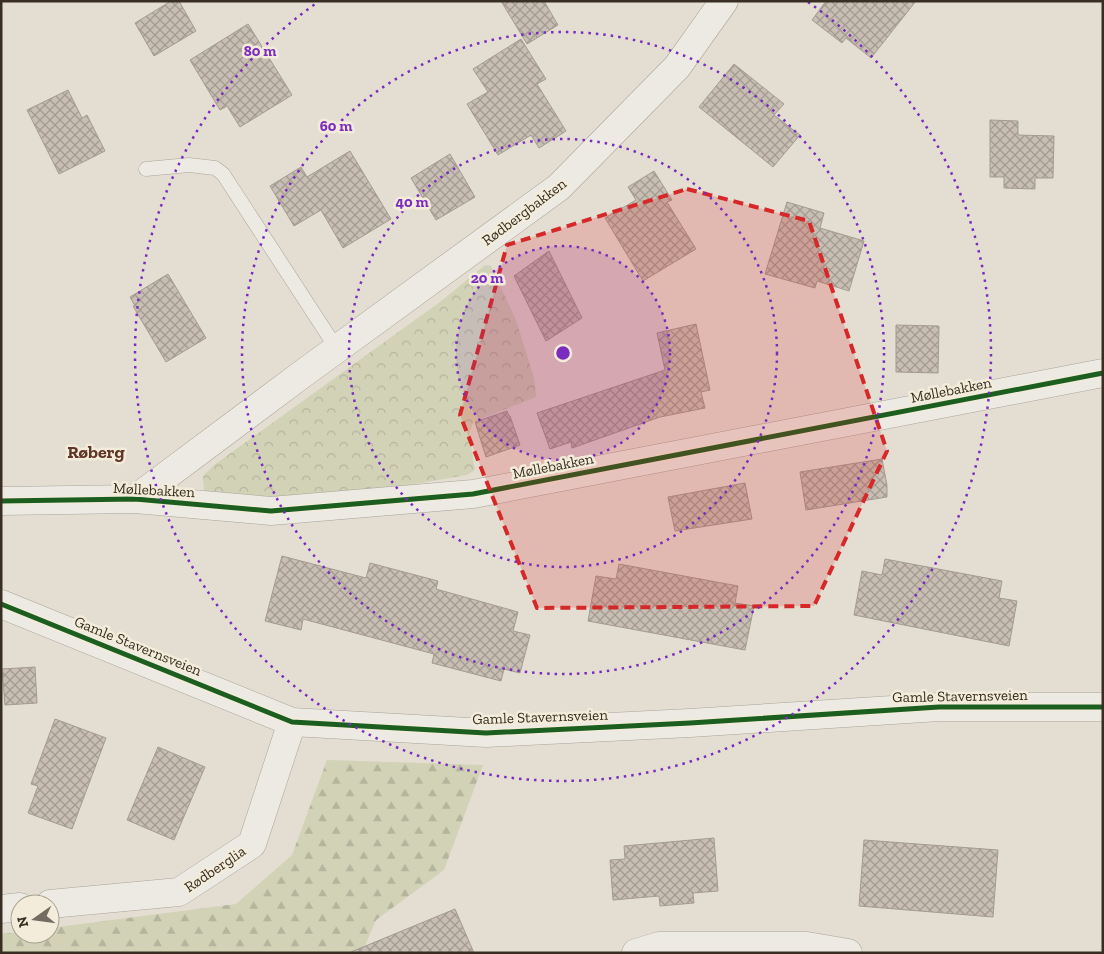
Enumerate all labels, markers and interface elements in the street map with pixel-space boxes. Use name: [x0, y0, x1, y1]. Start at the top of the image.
text: 80 m: [244, 42, 276, 60]
text: 60 m: [320, 117, 352, 135]
street label: Rødbergbakken: [478, 174, 570, 250]
text: 40 m: [395, 193, 429, 211]
text: 20 m: [471, 269, 503, 287]
centre of rings: [554, 344, 572, 362]
street label: Møllebakken: [909, 373, 993, 407]
district label: Røberg: [67, 441, 125, 463]
street label: Møllebakken: [511, 449, 595, 483]
street label: Møllebakken: [113, 479, 196, 501]
street label: Gamle Stavernsveien: [72, 612, 205, 680]
street label: Gamle Stavernsveien: [892, 686, 1028, 706]
street label: Gamle Stavernsveien: [472, 706, 609, 728]
street label: Rødberglia: [181, 842, 249, 896]
north arrow: [10, 894, 60, 944]
text: N: [13, 914, 32, 929]

